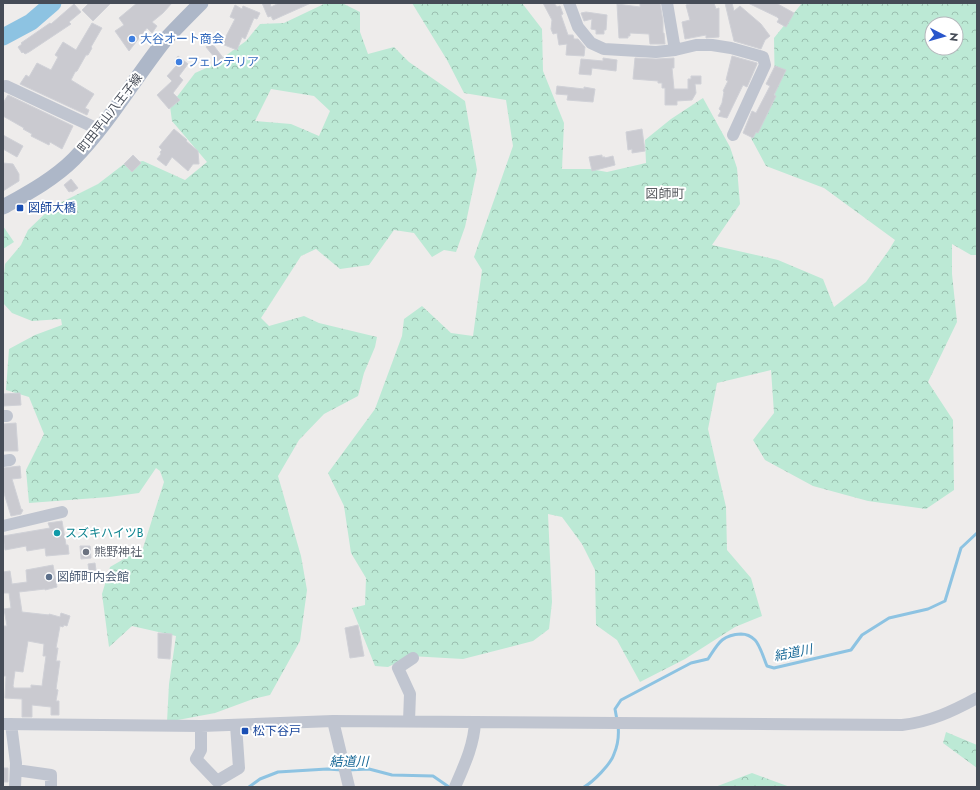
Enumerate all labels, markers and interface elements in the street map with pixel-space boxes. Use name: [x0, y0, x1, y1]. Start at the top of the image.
north arrow: [924, 16, 964, 56]
place label: 大谷オート商会: [140, 30, 224, 48]
text: N: [946, 32, 962, 42]
marker: 大谷オート商会: [127, 34, 137, 44]
place label: フェレテリア: [187, 53, 259, 71]
marker: フェレテリア: [174, 57, 184, 67]
street label: 町田平山八王子線: [73, 70, 147, 156]
district label: 図師町: [645, 184, 685, 203]
place label: 図師大橋: [28, 199, 76, 217]
marker: 図師大橋: [15, 203, 25, 213]
place label: スズキハイツB: [65, 524, 144, 542]
marker: スズキハイツB: [52, 528, 62, 538]
place label: 熊野神社: [94, 543, 142, 561]
marker: 熊野神社: [81, 547, 91, 557]
place label: 図師町内会館: [57, 568, 129, 586]
marker: 図師町内会館: [44, 572, 54, 582]
water label: 結道川: [772, 639, 816, 666]
place label: 松下谷戸: [253, 722, 301, 740]
marker: 松下谷戸: [240, 726, 250, 736]
water label: 結道川: [329, 752, 370, 771]

